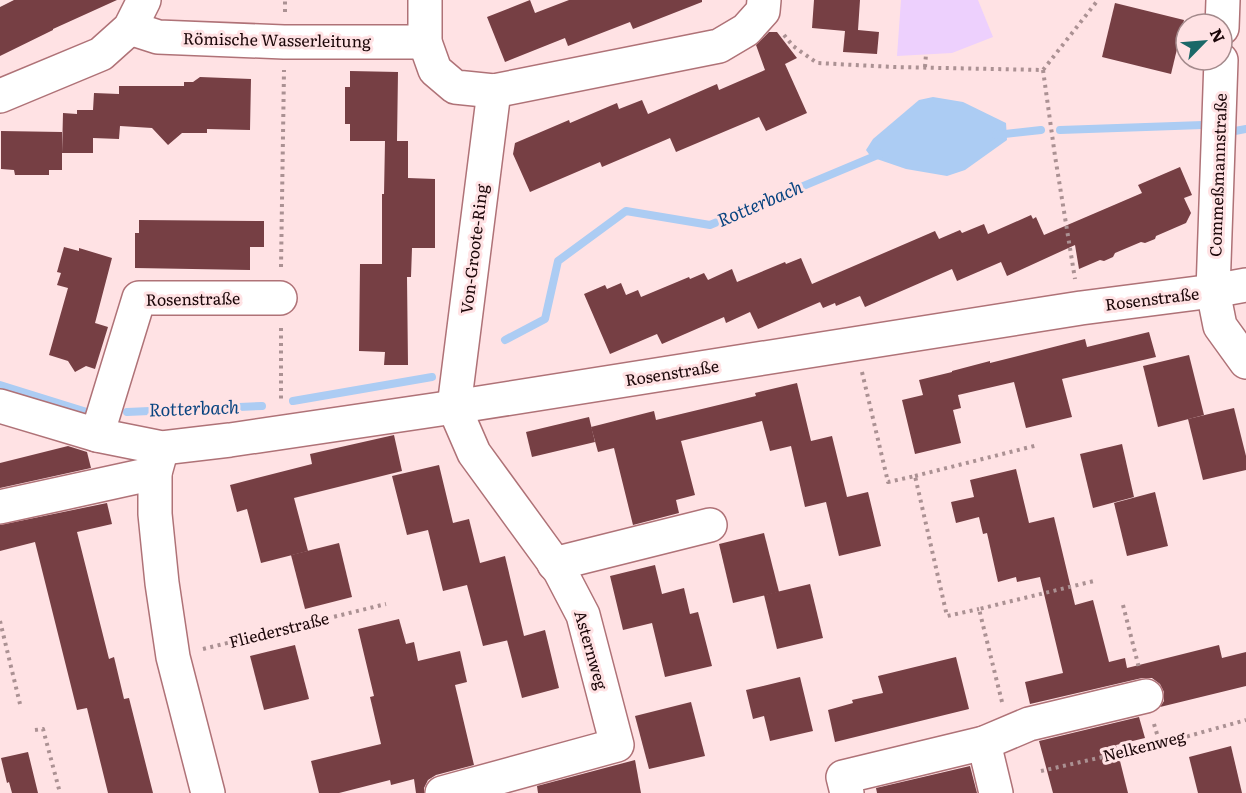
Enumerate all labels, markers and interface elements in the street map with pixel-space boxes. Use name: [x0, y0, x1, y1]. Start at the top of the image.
north arrow: [1174, 12, 1234, 72]
text: N: [1205, 24, 1232, 46]
street label: Römische Wasserleitung: [183, 25, 371, 53]
street label: Commeßmannstraße: [1202, 93, 1232, 257]
water label: Rotterbach: [712, 172, 807, 233]
street label: Von-Groote-Ring: [453, 183, 493, 315]
street label: Rosenstraße: [1103, 280, 1200, 316]
street label: Rosenstraße: [145, 285, 240, 311]
street label: Rosenstraße: [623, 353, 720, 391]
water label: Rotterbach: [148, 392, 240, 423]
street label: Fliederstraße: [226, 605, 331, 653]
street label: Asternweg: [569, 607, 615, 692]
street label: Nelkenweg: [1100, 723, 1188, 767]

